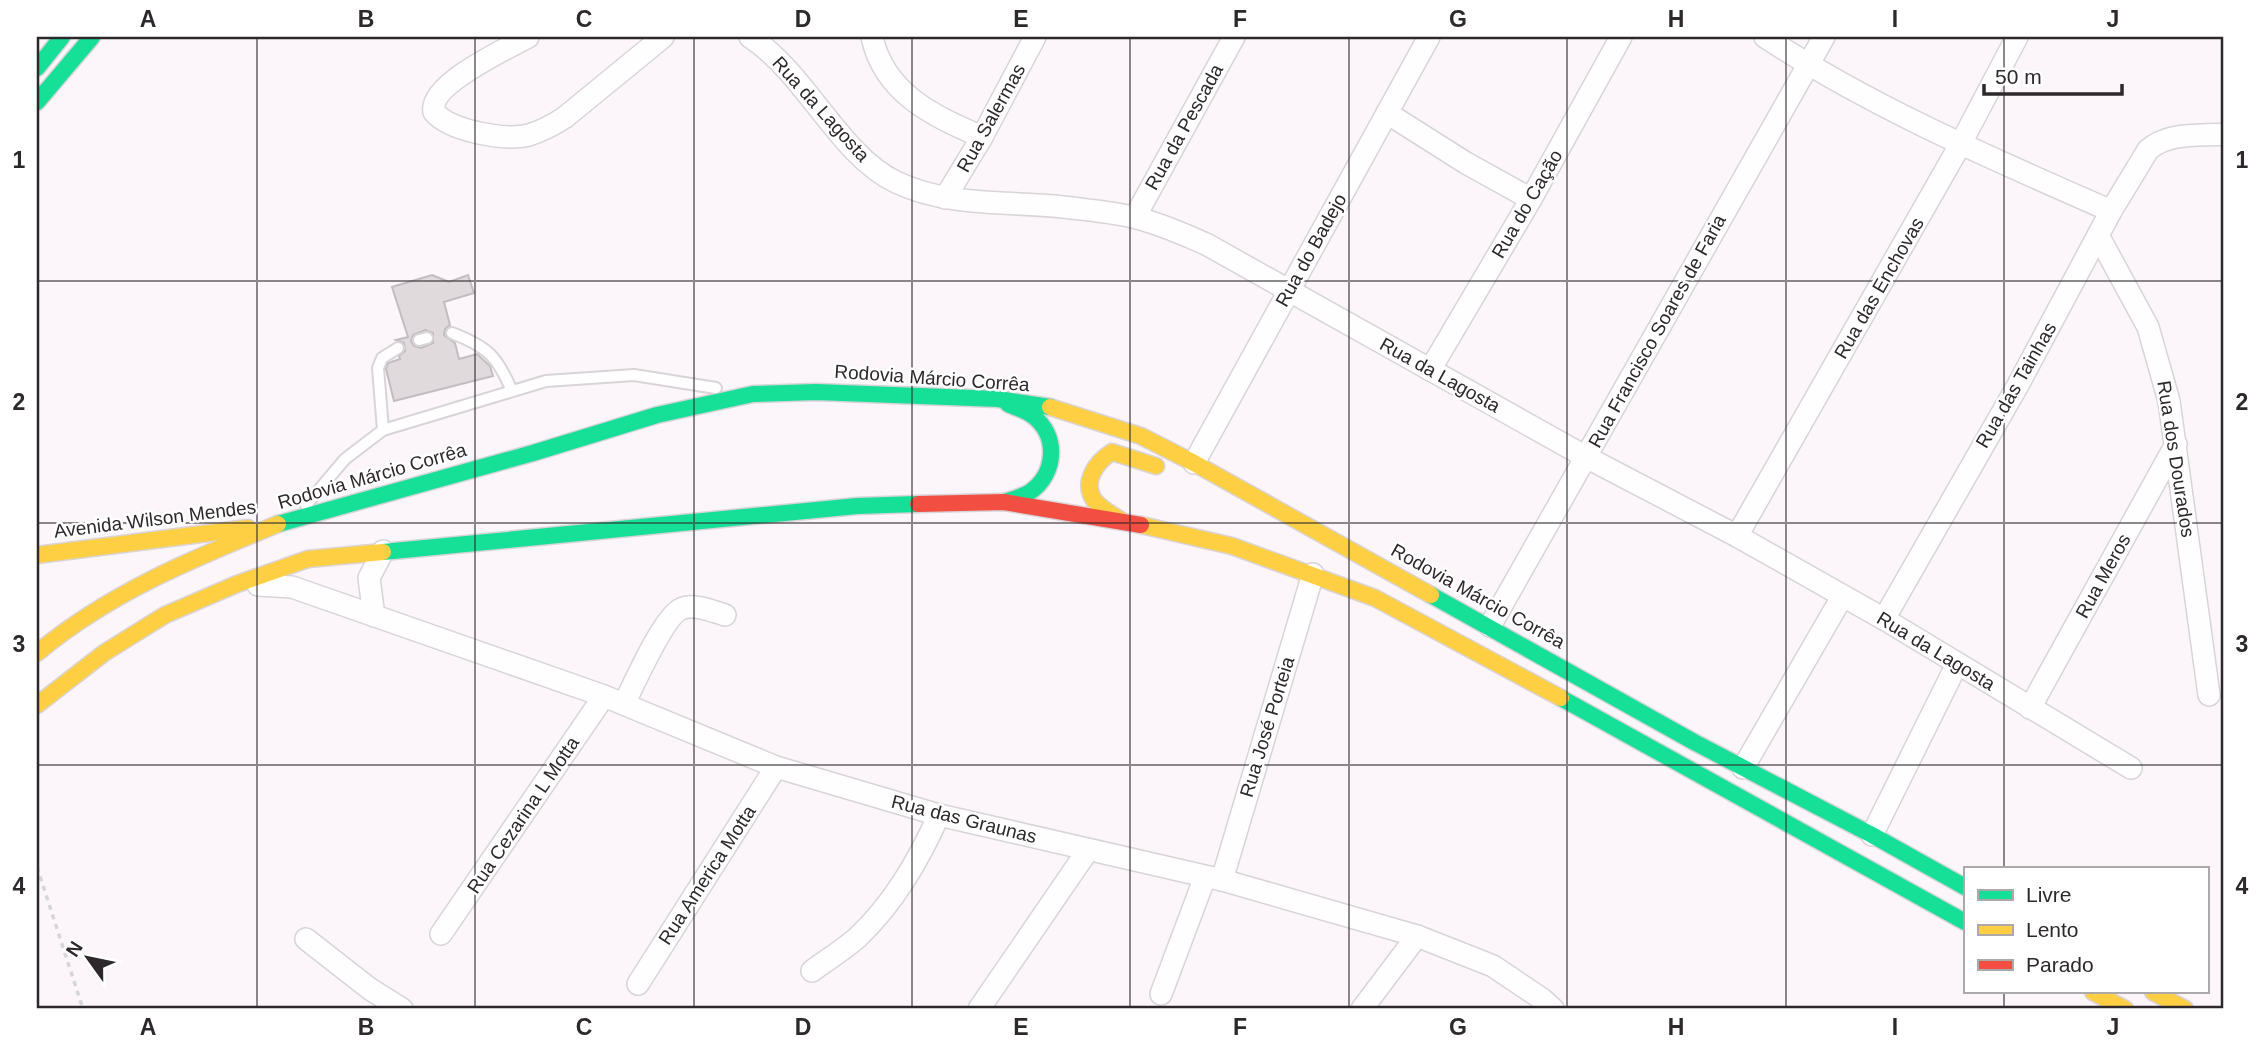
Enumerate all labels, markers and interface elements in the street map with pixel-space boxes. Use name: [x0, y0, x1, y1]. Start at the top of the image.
text: A: [140, 6, 156, 32]
text: B: [358, 6, 374, 32]
text: C: [576, 6, 592, 32]
text: D: [795, 6, 811, 32]
text: E: [1013, 6, 1029, 32]
text: F: [1233, 6, 1247, 32]
text: G: [1449, 6, 1467, 32]
text: H: [1668, 6, 1684, 32]
text: I: [1892, 6, 1898, 32]
text: J: [2107, 6, 2119, 32]
street label: Rua da Lagosta: [768, 52, 874, 166]
scale bar: [1984, 52, 2123, 96]
street label: Rua Salermas: [953, 60, 1029, 176]
street label: Rua da Pescada: [1141, 60, 1227, 194]
text: 50 m: [1995, 65, 2042, 88]
street label: Rua do Cação: [1488, 146, 1566, 262]
text: 1: [13, 147, 26, 173]
text: 1: [2236, 147, 2249, 173]
street label: Rua do Badejo: [1271, 190, 1351, 310]
street label: Rua Francisco Soares de Faria: [1584, 211, 1730, 451]
street label: Rua das Enchovas: [1830, 214, 1928, 362]
street label: Rua das Tainhas: [1972, 319, 2060, 451]
street label: Rua da Lagosta: [1376, 333, 1504, 417]
street label: Rodovia Márcio Corrêa: [834, 361, 1031, 395]
street label: Rua dos Dourados: [2153, 379, 2199, 539]
text: 2: [13, 389, 25, 415]
text: 2: [2236, 389, 2248, 415]
street label: Rodovia Márcio Corrêa: [275, 439, 469, 513]
street label: Avenida Wilson Mendes: [53, 496, 257, 542]
street label: Rua Meros: [2071, 530, 2135, 622]
street label: Rodovia Márcio Corrêa: [1387, 539, 1569, 653]
street label: Rua da Lagosta: [1873, 607, 1999, 695]
text: 3: [13, 631, 25, 657]
text: 3: [2236, 631, 2248, 657]
street label: Rua José Porteia: [1236, 654, 1298, 800]
street label: Rua Cezarina L Motta: [463, 732, 583, 897]
street label: Rua das Graunas: [889, 791, 1039, 847]
street label: Rua America Motta: [654, 801, 760, 948]
legend: [1964, 867, 2208, 993]
text: 4: [13, 873, 26, 899]
text: 4: [2236, 873, 2249, 899]
text: Livre: [2026, 883, 2072, 906]
text: Lento: [2026, 918, 2079, 941]
north arrow: [52, 923, 122, 993]
text: N: [62, 938, 87, 960]
text: Parado: [2026, 953, 2094, 976]
text: A: [140, 1014, 156, 1040]
text: B: [358, 1014, 374, 1040]
text: C: [576, 1014, 592, 1040]
text: D: [795, 1014, 811, 1040]
text: E: [1013, 1014, 1029, 1040]
text: F: [1233, 1014, 1247, 1040]
text: G: [1449, 1014, 1467, 1040]
text: H: [1668, 1014, 1684, 1040]
text: I: [1892, 1014, 1898, 1040]
text: J: [2107, 1014, 2119, 1040]

